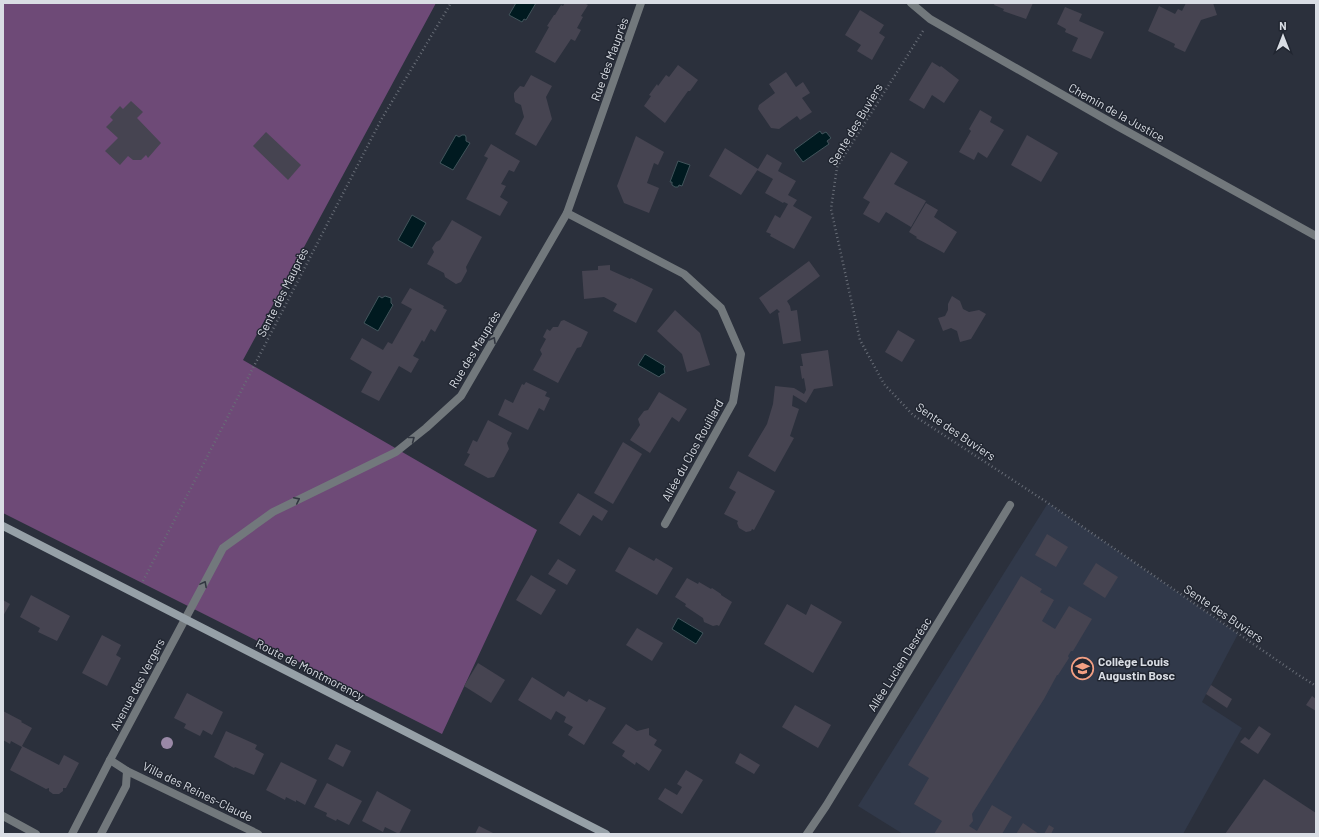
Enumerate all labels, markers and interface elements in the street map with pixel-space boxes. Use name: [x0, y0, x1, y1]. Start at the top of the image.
street label: Rue des Mauprès: [587, 15, 631, 103]
north arrow: [1263, 16, 1303, 56]
text: N: [1279, 19, 1287, 32]
street label: Sente des Buviers: [825, 80, 885, 167]
street label: Chemin de la Justice: [1067, 80, 1167, 144]
street label: Sente des Mauprès: [254, 245, 311, 339]
street label: Rue des Mauprès: [445, 308, 503, 390]
one-way arrow: [489, 337, 496, 344]
street label: Allée du Clos Rouillard: [658, 397, 726, 503]
street label: Sente des Buviers: [914, 399, 999, 463]
one-way arrow: [408, 437, 415, 444]
one-way arrow: [293, 497, 301, 505]
one-way arrow: [199, 581, 206, 588]
street label: Sente des Buviers: [1182, 581, 1267, 645]
street label: Allée Lucien Desréac: [864, 614, 934, 714]
street label: Avenue des Vergers: [107, 636, 167, 732]
street label: Route de Montmorency: [253, 636, 367, 703]
place label: Collège Louis Augustin Bosc: [1098, 654, 1176, 682]
school or university icon: Collège Louis Augustin Bosc: [1069, 655, 1095, 681]
street label: Villa des Reines-Claude: [141, 758, 255, 824]

